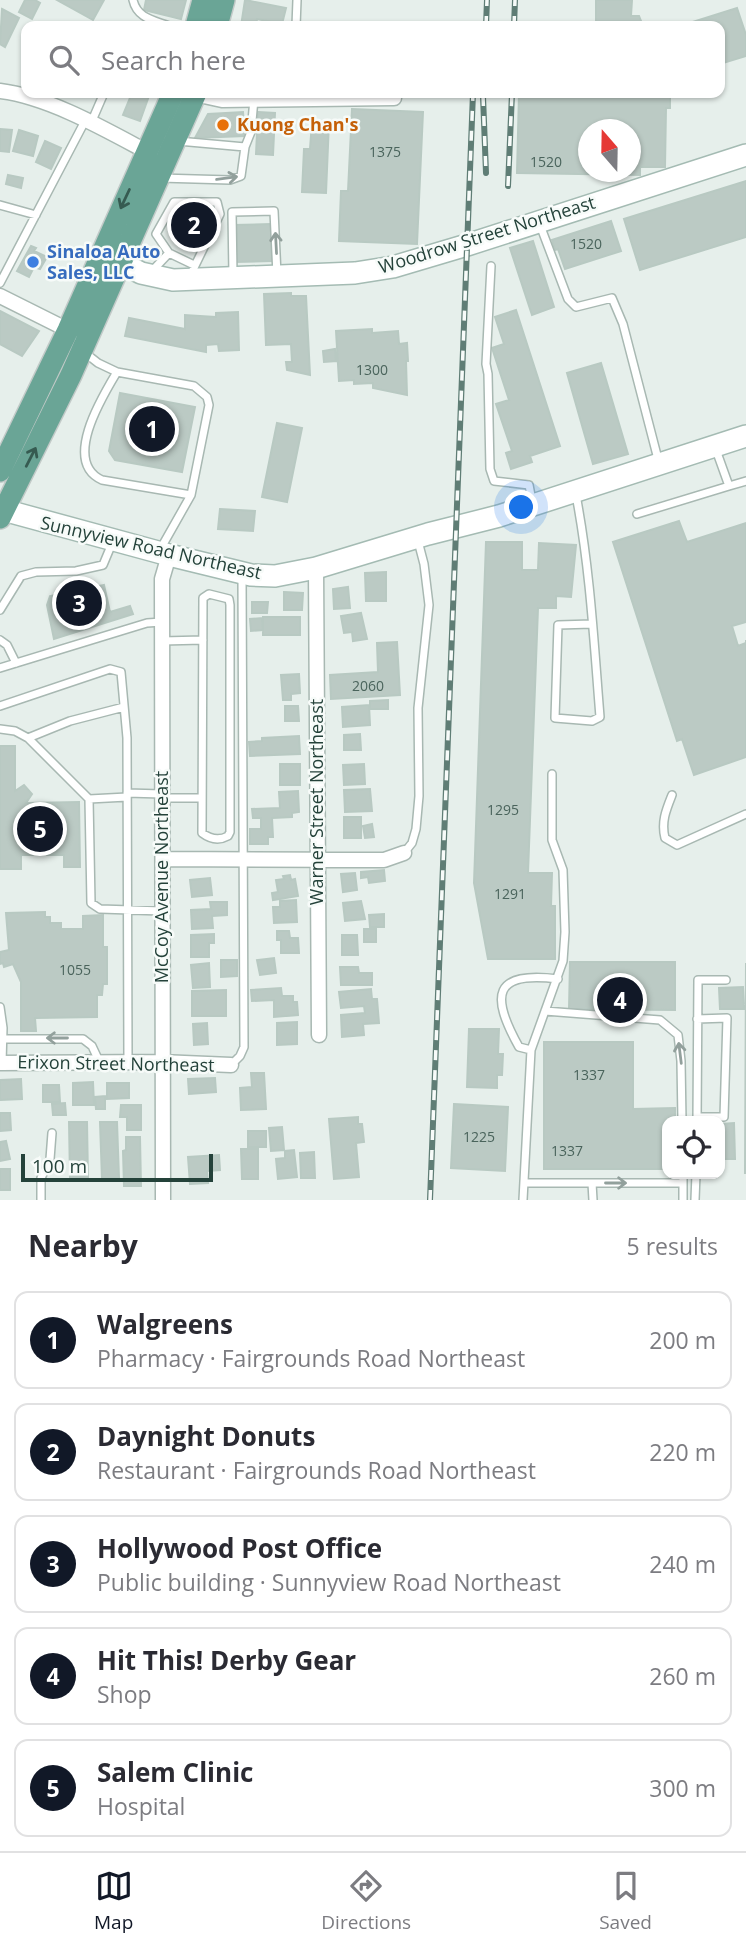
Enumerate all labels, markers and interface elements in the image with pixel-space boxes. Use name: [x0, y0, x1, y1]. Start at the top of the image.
search box: [21, 21, 725, 98]
icon: search: [45, 41, 83, 79]
text: Search here: [101, 42, 246, 78]
place label: Kuong Chan's: [237, 112, 358, 136]
marker: Kuong Chan's: [215, 117, 231, 133]
north arrow: [578, 119, 641, 182]
house number: 1375: [369, 142, 401, 161]
house number: 1520: [530, 152, 562, 171]
one-way arrow: [215, 171, 238, 184]
one-way arrow: [118, 188, 131, 209]
street label: Woodrow Street Northeast: [375, 190, 598, 278]
pin: 2: [171, 199, 217, 251]
one-way arrow: [269, 233, 282, 255]
house number: 1520: [570, 234, 602, 253]
place label: Sinaloa Auto Sales, LLC: [47, 239, 161, 284]
marker: Sinaloa Auto Sales, LLC: [25, 254, 41, 270]
house number: 1300: [356, 360, 388, 379]
pin: 1: [129, 403, 175, 455]
one-way arrow: [24, 447, 38, 468]
your location: [504, 490, 538, 524]
street label: Sunnyview Road Northeast: [38, 510, 264, 584]
pin: 3: [56, 577, 102, 629]
house number: 2060: [352, 676, 384, 695]
street label: Warner Street Northeast: [304, 699, 328, 905]
street label: McCoy Avenue Northeast: [149, 771, 173, 983]
house number: 1295: [487, 800, 519, 819]
pin: 5: [17, 803, 63, 855]
house number: 1291: [494, 884, 526, 903]
house number: 1055: [59, 960, 91, 979]
pin: 4: [597, 974, 643, 1026]
one-way arrow: [46, 1031, 69, 1045]
one-way arrow: [673, 1042, 686, 1065]
street label: Erixon Street Northeast: [17, 1049, 215, 1077]
house number: 1337: [573, 1065, 605, 1084]
map controls: [662, 1116, 725, 1179]
button: locate: [662, 1116, 725, 1179]
house number: 1225: [463, 1127, 495, 1146]
house number: 1337: [551, 1141, 583, 1160]
scale bar: [21, 1151, 214, 1183]
text: 100 m: [32, 1153, 87, 1179]
one-way arrow: [605, 1176, 628, 1190]
text: Nearby: [28, 1225, 138, 1266]
text: 5 results: [627, 1230, 718, 1262]
text: Walgreens: [97, 1306, 233, 1342]
text: 1: [46, 1324, 60, 1356]
text: 200 m: [649, 1324, 716, 1356]
text: Pharmacy · Fairgrounds Road Northeast: [97, 1342, 525, 1374]
text: Daynight Donuts: [97, 1418, 315, 1454]
text: 2: [46, 1436, 60, 1468]
text: 220 m: [649, 1436, 716, 1468]
text: Restaurant · Fairgrounds Road Northeast: [97, 1454, 536, 1486]
text: Hollywood Post Office: [97, 1530, 382, 1566]
text: 3: [46, 1548, 60, 1580]
text: 240 m: [649, 1548, 716, 1580]
text: Public building · Sunnyview Road Northeast: [97, 1566, 561, 1598]
text: Hit This! Derby Gear: [97, 1642, 356, 1678]
text: 4: [46, 1660, 60, 1692]
text: 260 m: [649, 1660, 716, 1692]
text: Shop: [97, 1678, 152, 1710]
text: Salem Clinic: [97, 1754, 253, 1790]
text: 5: [46, 1772, 60, 1804]
text: 300 m: [649, 1772, 716, 1804]
text: Hospital: [97, 1790, 185, 1822]
tab: Map: [94, 1867, 133, 1935]
tab: Directions: [321, 1867, 411, 1935]
tab: Saved: [599, 1867, 652, 1935]

